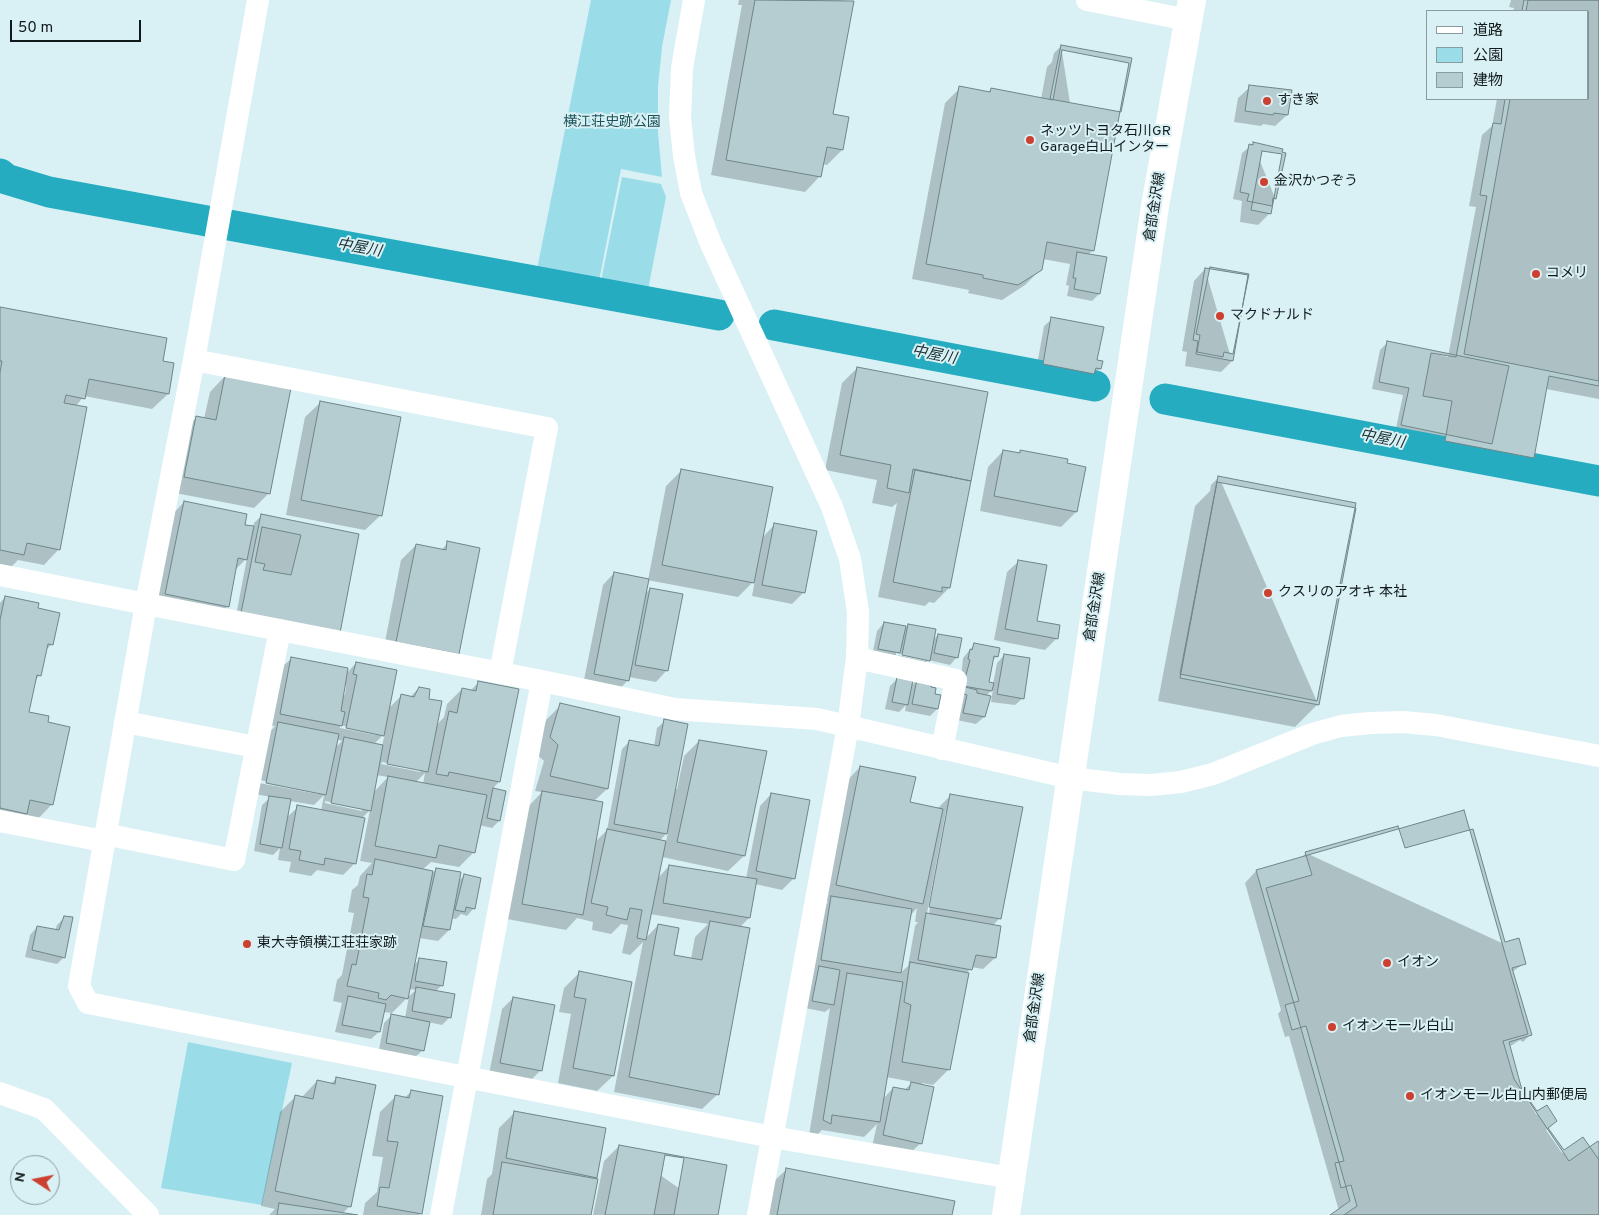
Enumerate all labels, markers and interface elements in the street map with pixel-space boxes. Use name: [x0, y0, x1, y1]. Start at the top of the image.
scale bar: [12, 10, 144, 42]
legend: [1426, 10, 1589, 100]
text: 50 m: [18, 19, 53, 38]
text: 道路: [1473, 22, 1503, 41]
text: 公園: [1473, 47, 1503, 66]
text: 建物: [1473, 72, 1503, 91]
place label: すき家: [1277, 93, 1319, 109]
marker: すき家: [1261, 95, 1273, 107]
park label: 横江荘史跡公園: [563, 115, 661, 131]
place label: ネッツトヨタ石川GR Garage白山インター: [1040, 124, 1171, 156]
marker: ネッツトヨタ石川GR Garage白山インター: [1024, 134, 1036, 146]
street label: 倉部金沢線: [1142, 171, 1170, 243]
place label: 金沢かつぞう: [1274, 174, 1358, 190]
marker: 金沢かつぞう: [1258, 176, 1270, 188]
water label: 中屋川: [335, 236, 383, 262]
place label: コメリ: [1546, 266, 1588, 282]
marker: コメリ: [1530, 268, 1542, 280]
place label: マクドナルド: [1230, 308, 1314, 324]
marker: マクドナルド: [1214, 310, 1226, 322]
water label: 中屋川: [910, 343, 958, 369]
water label: 中屋川: [1358, 427, 1406, 453]
street label: 倉部金沢線: [1082, 571, 1110, 643]
place label: クスリのアオキ 本社: [1278, 585, 1407, 601]
marker: クスリのアオキ 本社: [1262, 587, 1274, 599]
place label: 東大寺領横江荘荘家跡: [257, 936, 397, 952]
marker: 東大寺領横江荘荘家跡: [241, 938, 253, 950]
place label: イオン: [1397, 955, 1439, 971]
marker: イオン: [1381, 957, 1393, 969]
street label: 倉部金沢線: [1023, 972, 1049, 1044]
place label: イオンモール白山: [1342, 1019, 1454, 1035]
marker: イオンモール白山: [1326, 1021, 1338, 1033]
place label: イオンモール白山内郵便局: [1420, 1088, 1588, 1104]
marker: イオンモール白山内郵便局: [1404, 1090, 1416, 1102]
north arrow: [10, 1155, 60, 1205]
text: N: [11, 1171, 30, 1184]

